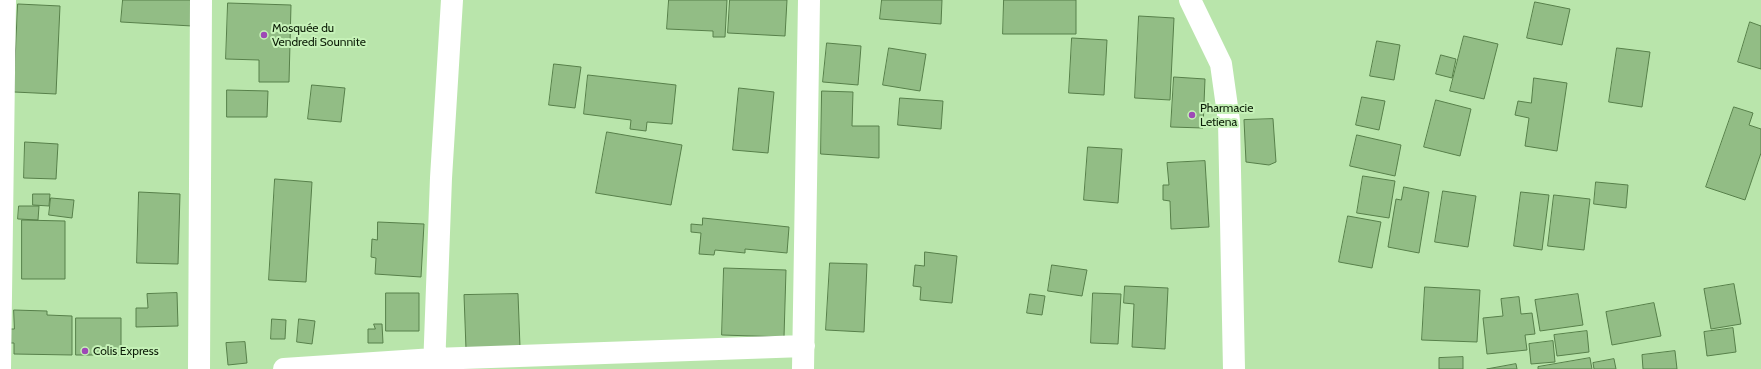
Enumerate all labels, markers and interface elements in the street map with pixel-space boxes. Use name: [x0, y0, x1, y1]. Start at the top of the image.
place label: Mosquée du Vendredi Sounnite: [272, 21, 366, 49]
marker: Mosquée du Vendredi Sounnite: [259, 30, 269, 40]
place label: Pharmacie Letiena: [1200, 101, 1253, 129]
marker: Pharmacie Letiena: [1187, 110, 1197, 120]
place label: Colis Express: [93, 344, 159, 358]
marker: Colis Express: [80, 346, 90, 356]

